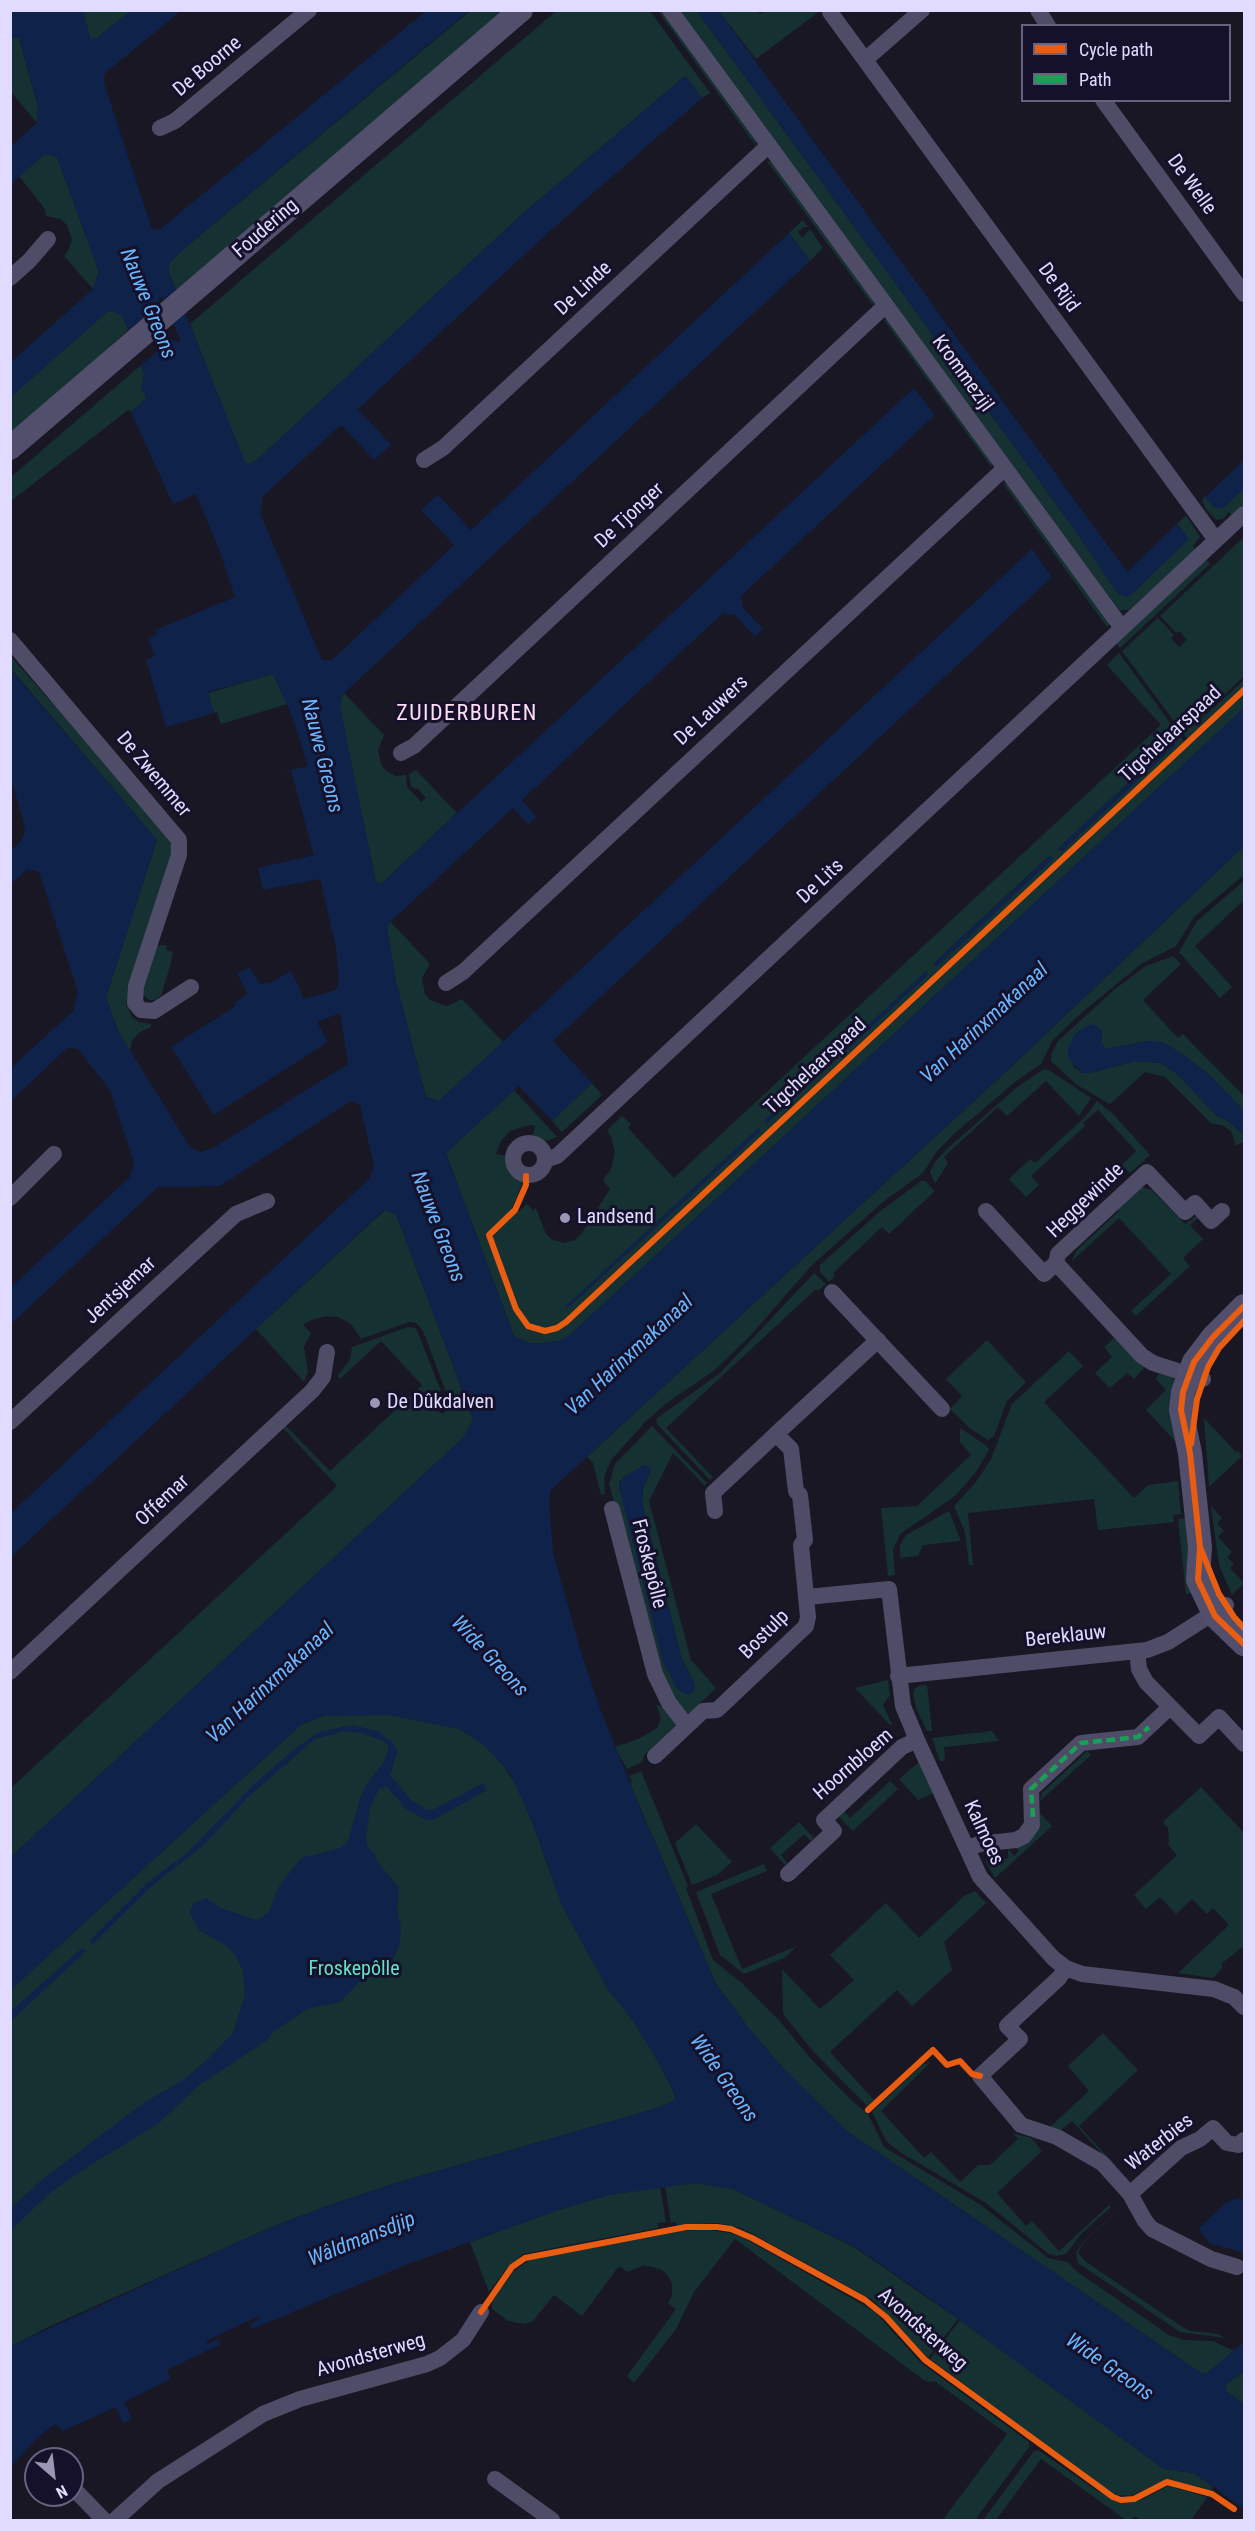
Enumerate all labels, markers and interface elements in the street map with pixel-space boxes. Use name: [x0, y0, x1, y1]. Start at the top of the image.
legend: [1021, 24, 1231, 102]
street label: De Boorne: [169, 32, 247, 102]
text: Cycle path: [1079, 39, 1153, 60]
text: Path: [1079, 69, 1112, 90]
street label: De Welle: [1161, 150, 1221, 220]
street label: Foudering: [228, 194, 304, 264]
water label: Nauwe Greons: [113, 245, 181, 363]
street label: De Linde: [551, 257, 617, 321]
street label: De Rijd: [1032, 259, 1084, 317]
street label: Krommezijl: [926, 331, 998, 417]
street label: De Tjonger: [591, 478, 669, 554]
street label: De Lauwers: [670, 671, 754, 751]
street label: Tigchelaarspaad: [1115, 682, 1227, 788]
water label: Nauwe Greons: [295, 696, 347, 816]
district label: ZUIDERBUREN: [396, 701, 538, 727]
street label: De Zwemmer: [111, 728, 195, 822]
street label: De Lits: [793, 855, 849, 909]
water label: Van Harinxmakanaal: [916, 958, 1054, 1090]
street label: Tigchelaarspaad: [760, 1014, 872, 1120]
street label: Heggewinde: [1043, 1159, 1129, 1243]
water label: Nauwe Greons: [404, 1168, 470, 1286]
place label: Landsend: [577, 1206, 654, 1230]
marker: Landsend: [558, 1211, 572, 1225]
street label: Jentsjemar: [81, 1252, 161, 1330]
water label: Van Harinxmakanaal: [561, 1290, 699, 1422]
place label: De Dûkdalven: [387, 1391, 494, 1415]
marker: De Dûkdalven: [368, 1396, 382, 1410]
street label: Offemar: [131, 1470, 195, 1532]
street label: Froskepôlle: [625, 1517, 671, 1611]
street label: Bostulp: [735, 1605, 795, 1665]
water label: Wide Greons: [445, 1611, 533, 1703]
water label: Van Harinxmakanaal: [202, 1618, 340, 1750]
street label: Bereklauw: [1024, 1621, 1108, 1653]
street label: Hoornbloem: [809, 1724, 899, 1806]
street label: Kalmoes: [958, 1797, 1008, 1869]
park label: Froskepôlle: [308, 1958, 400, 1982]
water label: Wide Greons: [684, 2030, 762, 2128]
street label: Waterbies: [1122, 2109, 1198, 2177]
water label: Wâldmansdjip: [305, 2207, 419, 2273]
street label: Avondsterweg: [872, 2284, 972, 2376]
street label: Avondsterweg: [314, 2329, 428, 2383]
water label: Wide Greons: [1060, 2329, 1158, 2407]
north arrow: [24, 2447, 84, 2507]
text: N: [53, 2481, 71, 2502]

